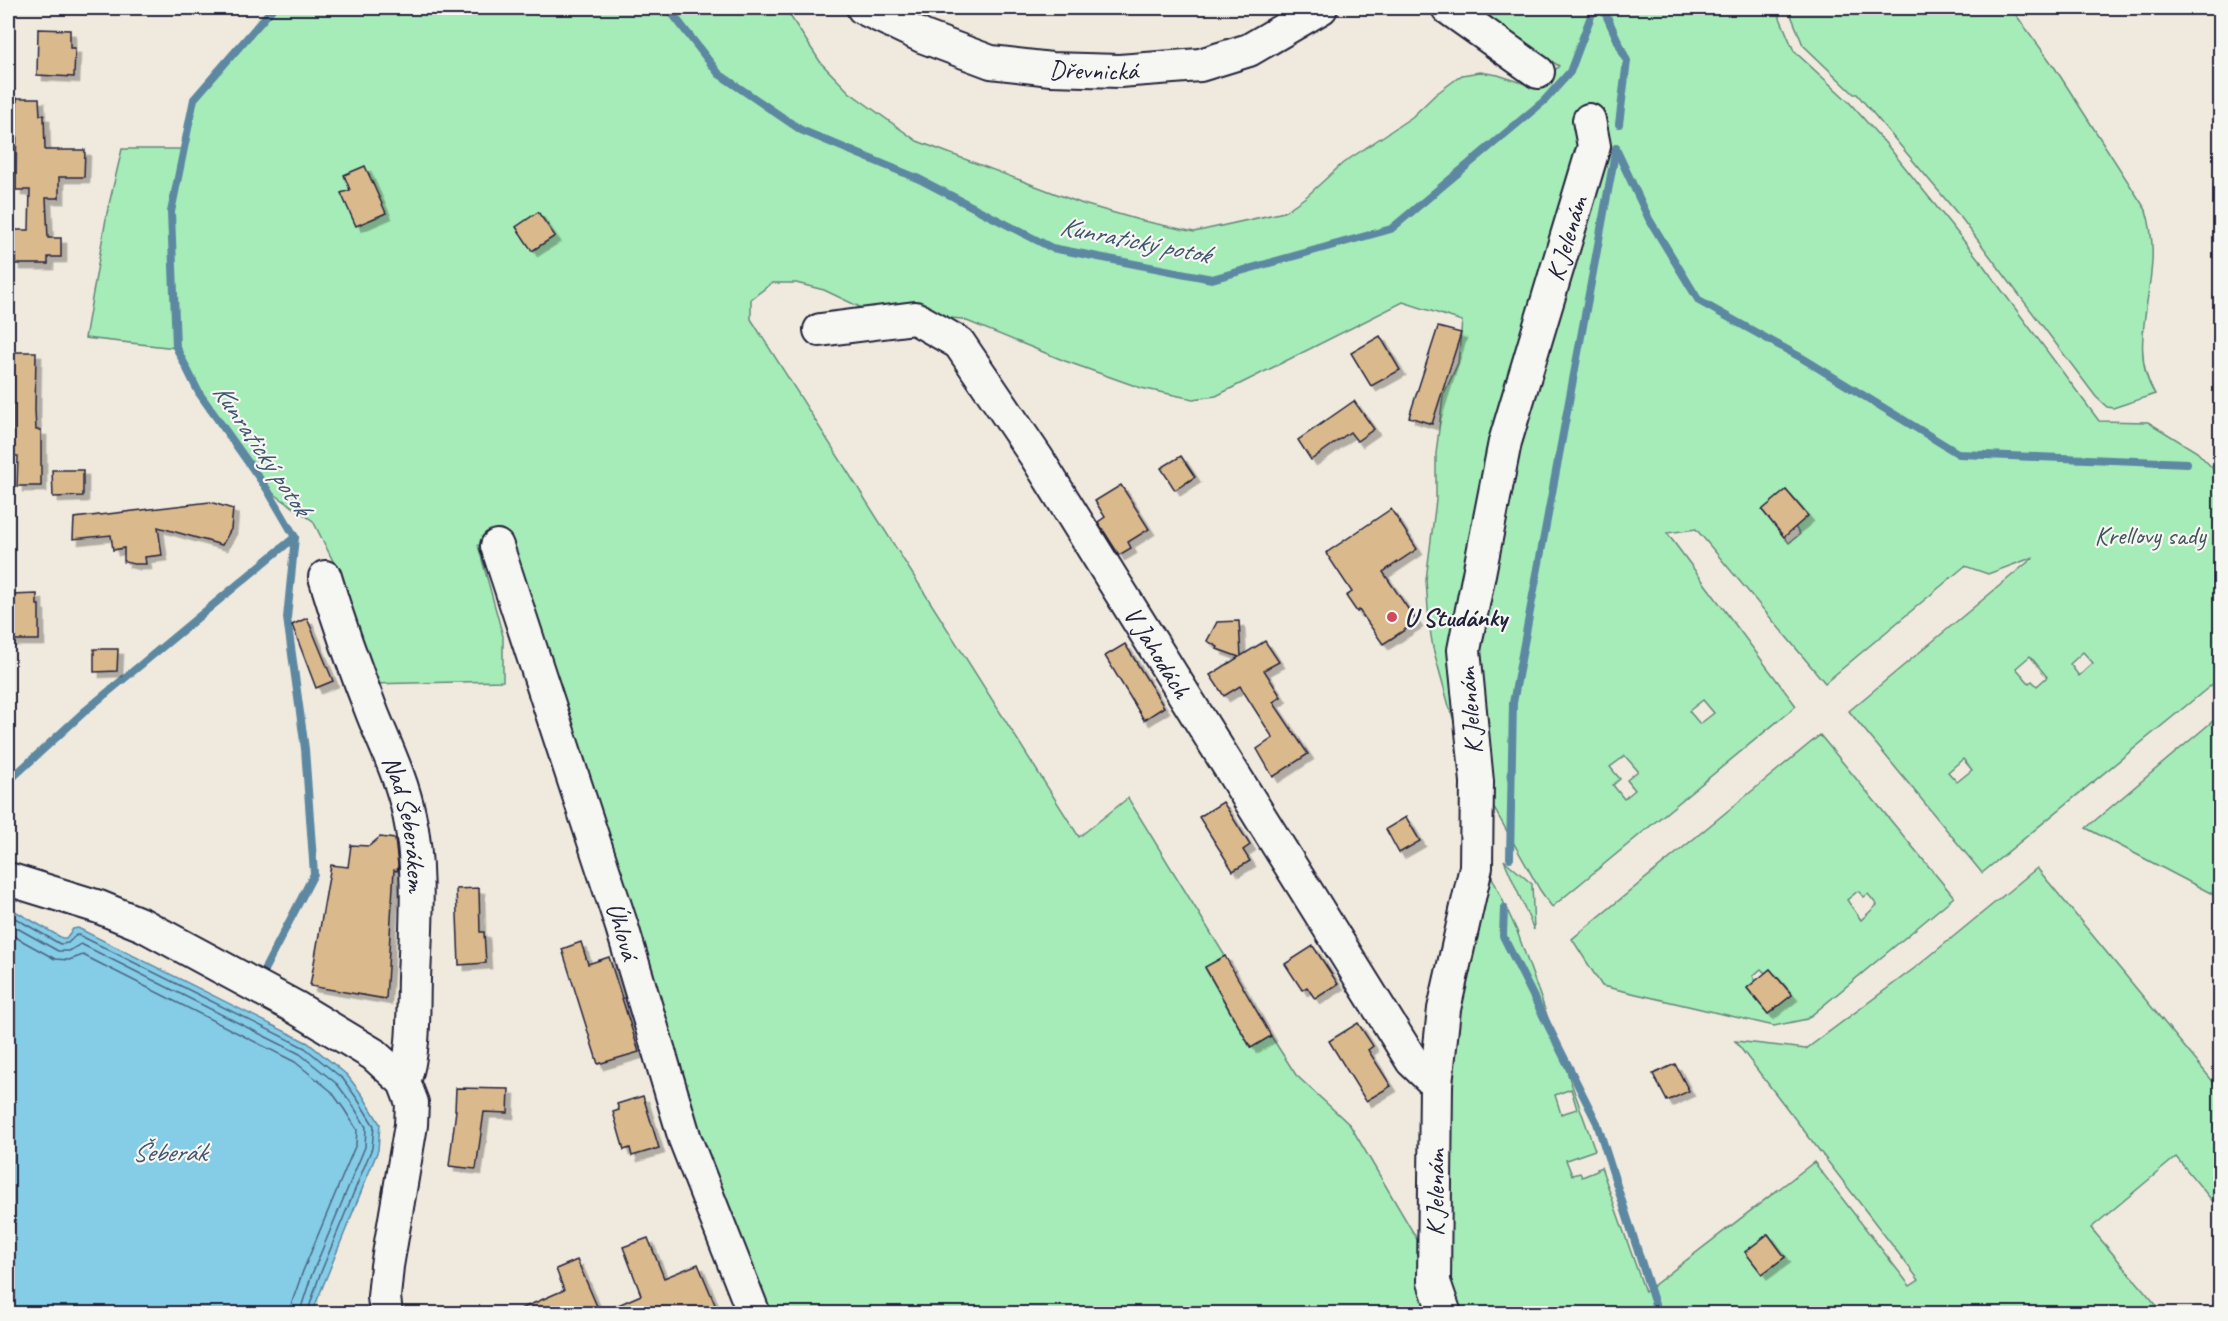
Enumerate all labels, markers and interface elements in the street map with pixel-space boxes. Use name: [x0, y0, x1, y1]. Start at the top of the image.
street label: Dřevnická: [1049, 52, 1142, 88]
street label: K Jelenám: [1538, 190, 1595, 285]
water label: Kunratický potok: [1057, 209, 1218, 272]
water label: Kunratický potok: [205, 377, 321, 526]
park label: Krellovy sady: [2094, 519, 2208, 552]
street label: V Jahodách: [1117, 600, 1199, 705]
place label: U Studánky: [1404, 601, 1510, 634]
marker: U Studánky: [1385, 610, 1399, 624]
street label: K Jelenám: [1450, 664, 1490, 755]
street label: Nad Šeberákem: [375, 751, 433, 895]
street label: Úhlová: [599, 898, 648, 966]
water label: Šeberák: [132, 1135, 211, 1169]
street label: K Jelenám: [1418, 1147, 1452, 1236]

